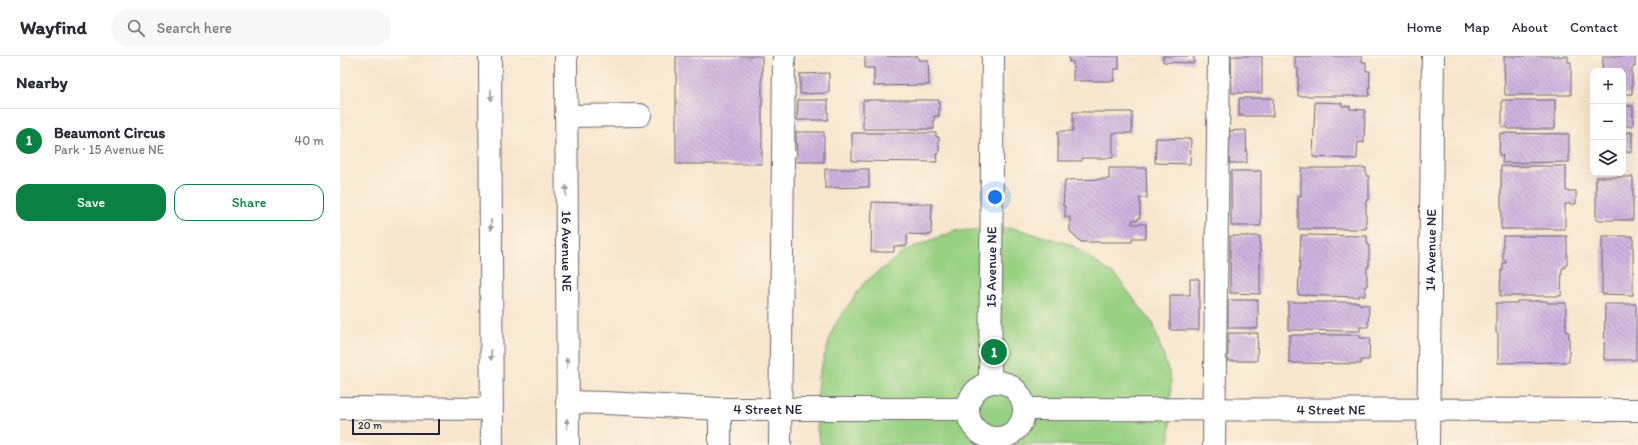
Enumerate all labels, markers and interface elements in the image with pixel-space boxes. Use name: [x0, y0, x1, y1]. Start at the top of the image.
search box: [111, 10, 391, 46]
text: Wayfind: [20, 16, 87, 39]
icon: search: [125, 17, 147, 39]
text: Search here: [157, 19, 232, 37]
text: Home: [1407, 19, 1442, 36]
text: Map: [1464, 19, 1490, 36]
text: About: [1512, 19, 1548, 36]
text: Contact: [1570, 19, 1618, 36]
map controls: [1590, 68, 1626, 176]
button: +: [1590, 68, 1626, 104]
text: Nearby: [16, 72, 68, 92]
one-way arrow: [487, 89, 494, 101]
button: −: [1590, 104, 1626, 140]
text: Beaumont Circus: [54, 124, 165, 142]
text: 1: [26, 133, 32, 148]
text: 40 m: [294, 133, 324, 148]
button: layers: [1590, 140, 1626, 176]
text: Park · 15 Avenue NE: [54, 142, 164, 157]
button: Save: [16, 184, 166, 221]
button: Share: [174, 184, 324, 221]
one-way arrow: [563, 184, 569, 197]
your location: [985, 187, 1005, 207]
street label: 14 Avenue NE: [1422, 209, 1440, 291]
street label: 16 Avenue NE: [558, 210, 575, 292]
one-way arrow: [488, 219, 494, 232]
street label: 15 Avenue NE: [983, 226, 1000, 308]
pin: 1: [981, 337, 1007, 367]
one-way arrow: [488, 349, 494, 362]
one-way arrow: [564, 356, 570, 369]
street label: 4 Street NE: [733, 401, 803, 418]
street label: 4 Street NE: [1297, 401, 1366, 419]
scale bar: [352, 417, 440, 436]
one-way arrow: [564, 417, 570, 430]
text: 20 m: [358, 419, 382, 432]

